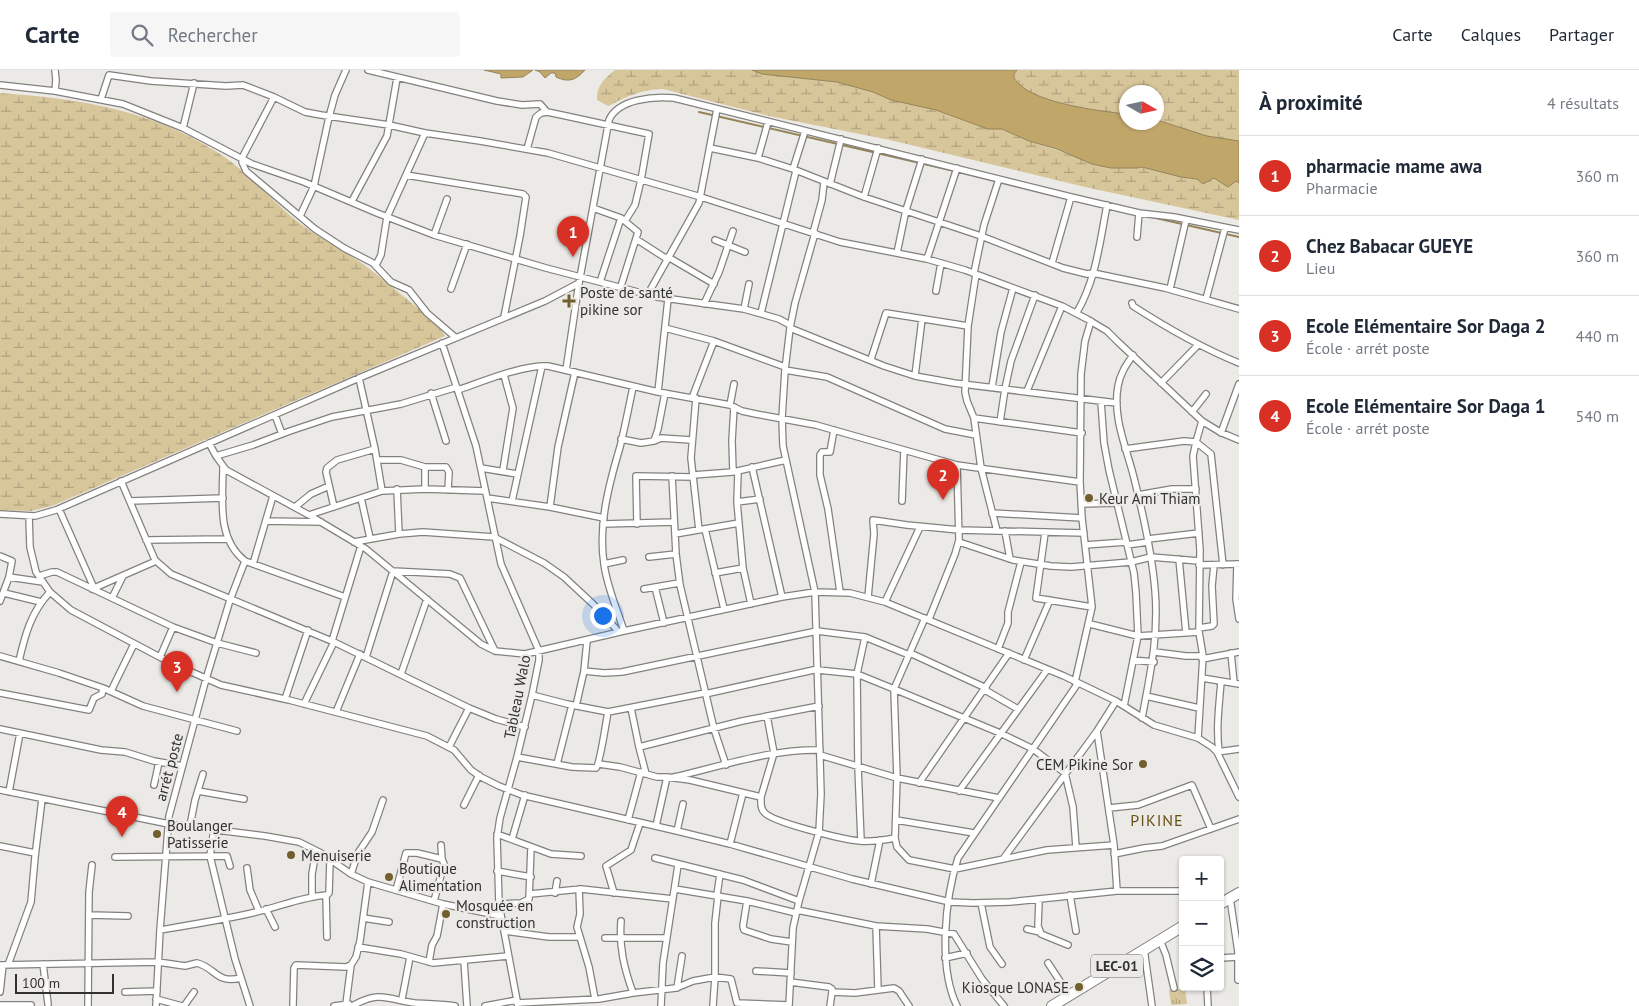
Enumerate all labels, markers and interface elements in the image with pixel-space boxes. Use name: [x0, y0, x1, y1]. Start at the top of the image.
search box: [110, 12, 460, 57]
text: Carte: [25, 19, 80, 50]
icon: search: [128, 21, 156, 49]
text: Rechercher: [168, 23, 258, 47]
text: Carte: [1392, 23, 1433, 46]
text: Calques: [1461, 23, 1521, 46]
text: Partager: [1549, 23, 1614, 46]
north arrow: [1119, 85, 1164, 130]
text: À proximité: [1259, 89, 1363, 116]
text: 4 résultats: [1547, 93, 1619, 113]
text: pharmacie mame awa: [1306, 154, 1482, 178]
text: 1: [1270, 166, 1280, 186]
text: 360 m: [1576, 166, 1619, 186]
text: Pharmacie: [1306, 178, 1378, 198]
pin: 1: [557, 216, 589, 257]
text: Chez Babacar GUEYE: [1306, 234, 1473, 258]
text: 2: [1270, 246, 1280, 266]
text: 360 m: [1576, 246, 1619, 266]
text: Lieu: [1306, 258, 1335, 278]
place label: Poste de santé pikine sor: [580, 283, 673, 319]
marker: Poste de santé pikine sor: [562, 294, 576, 308]
text: Ecole Elémentaire Sor Daga 2: [1306, 314, 1545, 338]
text: 3: [1270, 326, 1280, 346]
text: 440 m: [1576, 326, 1619, 346]
text: École · arrét poste: [1306, 338, 1430, 358]
text: Ecole Elémentaire Sor Daga 1: [1306, 394, 1545, 418]
text: 4: [1270, 406, 1280, 426]
text: 540 m: [1576, 406, 1619, 426]
text: École · arrét poste: [1306, 418, 1430, 438]
pin: 2: [927, 459, 959, 500]
place label: Keur Ami Thiam: [1099, 489, 1200, 508]
marker: Keur Ami Thiam: [1083, 492, 1095, 504]
your location: [590, 603, 616, 629]
pin: 3: [161, 651, 193, 692]
street label: Tableau Walo: [500, 653, 534, 741]
street label: arrét poste: [151, 731, 187, 803]
place label: CEM Pikine Sor: [1036, 755, 1133, 774]
marker: CEM Pikine Sor: [1137, 758, 1149, 770]
pin: 4: [106, 796, 138, 837]
district label: PIKINE: [1130, 810, 1184, 830]
place label: Boulanger Patisserie: [167, 816, 233, 852]
marker: Boulanger Patisserie: [151, 828, 163, 840]
place label: Menuiserie: [301, 846, 371, 865]
marker: Menuiserie: [285, 849, 297, 861]
map controls: [1179, 856, 1224, 991]
button: +: [1179, 856, 1224, 901]
place label: Boutique Alimentation: [399, 859, 482, 895]
marker: Boutique Alimentation: [383, 871, 395, 883]
place label: Mosquée en construction: [456, 896, 535, 932]
button: −: [1179, 901, 1224, 946]
marker: Mosquée en construction: [440, 908, 452, 920]
button: layers: [1179, 946, 1224, 991]
road number: LEC-01: [1091, 954, 1143, 978]
scale bar: [15, 971, 114, 994]
text: 100 m: [22, 974, 60, 992]
place label: Kiosque LONASE: [962, 978, 1069, 997]
marker: Kiosque LONASE: [1073, 981, 1085, 993]

